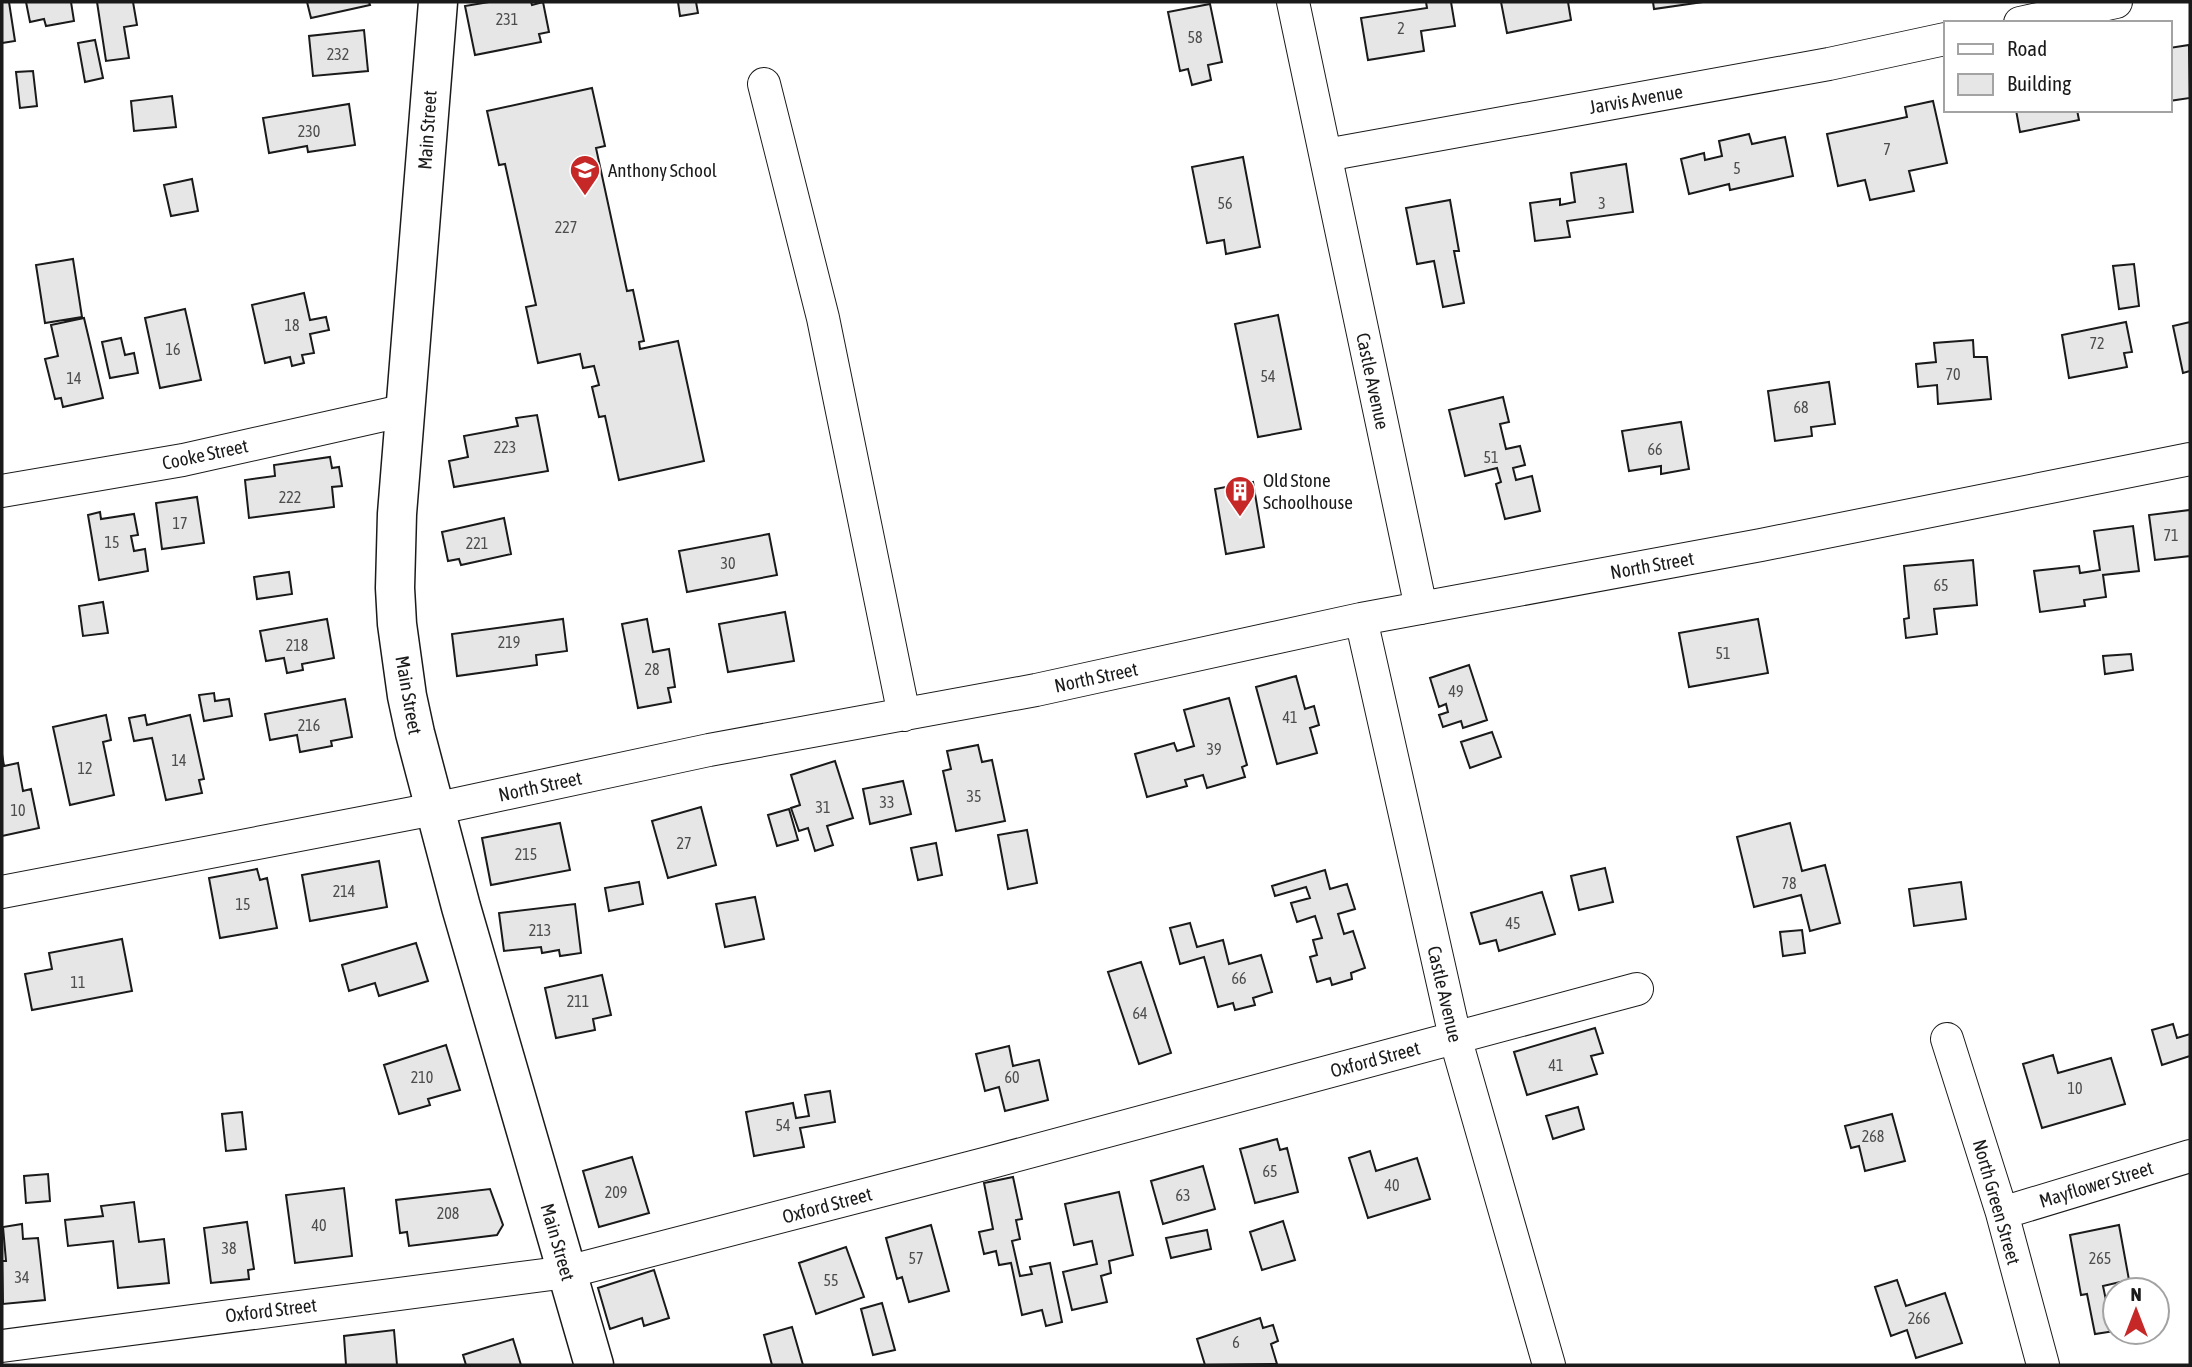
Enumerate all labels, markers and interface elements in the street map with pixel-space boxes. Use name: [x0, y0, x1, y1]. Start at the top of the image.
house number: 231: [496, 10, 518, 28]
house number: 2: [1397, 19, 1405, 37]
legend: [1944, 21, 2171, 112]
house number: 58: [1187, 28, 1203, 46]
text: Road: [2007, 36, 2047, 60]
house number: 232: [327, 45, 349, 63]
text: Building: [2007, 71, 2071, 95]
street label: Jarvis Avenue: [1587, 80, 1685, 118]
street label: Main Street: [413, 90, 441, 170]
house number: 230: [298, 122, 320, 140]
house number: 7: [1883, 140, 1891, 158]
school or university icon: Anthony School: [568, 153, 602, 197]
place label: Anthony School: [608, 159, 717, 181]
house number: 5: [1733, 159, 1741, 177]
house number: 56: [1217, 194, 1233, 212]
house number: 3: [1598, 194, 1606, 212]
house number: 227: [555, 218, 577, 236]
house number: 18: [284, 316, 300, 334]
street label: Castle Avenue: [1352, 331, 1394, 431]
house number: 72: [2089, 334, 2105, 352]
house number: 16: [165, 340, 181, 358]
house number: 70: [1945, 365, 1961, 383]
house number: 54: [1260, 367, 1276, 385]
house number: 14: [66, 369, 82, 387]
house number: 68: [1793, 398, 1809, 416]
street label: Cooke Street: [160, 434, 250, 474]
house number: 223: [494, 438, 516, 456]
house number: 66: [1647, 440, 1663, 458]
house number: 51: [1483, 448, 1499, 466]
place label: Old Stone Schoolhouse: [1263, 469, 1353, 513]
building icon: Old Stone Schoolhouse: [1223, 474, 1257, 518]
house number: 222: [279, 488, 301, 506]
house number: 17: [172, 514, 188, 532]
house number: 71: [2163, 526, 2179, 544]
house number: 15: [104, 533, 120, 551]
house number: 221: [466, 534, 488, 552]
street label: North Street: [1608, 547, 1696, 583]
house number: 30: [720, 554, 736, 572]
house number: 65: [1933, 576, 1949, 594]
house number: 219: [498, 633, 520, 651]
house number: 218: [286, 636, 308, 654]
house number: 51: [1715, 644, 1731, 662]
street label: Main Street: [391, 654, 427, 736]
street label: North Street: [1052, 657, 1140, 697]
house number: 28: [644, 660, 660, 678]
house number: 49: [1448, 682, 1464, 700]
house number: 41: [1282, 708, 1298, 726]
house number: 216: [298, 716, 320, 734]
house number: 39: [1206, 740, 1222, 758]
house number: 14: [171, 751, 187, 769]
house number: 12: [77, 759, 93, 777]
street label: North Street: [496, 766, 584, 806]
house number: 35: [966, 787, 982, 805]
house number: 33: [879, 793, 895, 811]
house number: 31: [815, 798, 831, 816]
house number: 10: [10, 801, 26, 819]
house number: 27: [676, 834, 692, 852]
house number: 215: [515, 845, 537, 863]
house number: 78: [1781, 874, 1797, 892]
house number: 214: [333, 882, 355, 900]
house number: 15: [235, 895, 251, 913]
house number: 45: [1505, 914, 1521, 932]
house number: 213: [529, 921, 551, 939]
street label: Castle Avenue: [1423, 944, 1467, 1044]
house number: 66: [1231, 969, 1247, 987]
house number: 11: [70, 973, 86, 991]
house number: 211: [567, 992, 589, 1010]
house number: 64: [1132, 1004, 1148, 1022]
street label: Oxford Street: [1328, 1036, 1422, 1082]
house number: 41: [1548, 1056, 1564, 1074]
house number: 210: [411, 1068, 433, 1086]
house number: 60: [1004, 1068, 1020, 1086]
house number: 10: [2067, 1079, 2083, 1097]
house number: 54: [775, 1116, 791, 1134]
house number: 268: [1862, 1127, 1884, 1145]
street label: North Green Street: [1969, 1137, 2025, 1267]
street label: Mayflower Street: [2036, 1156, 2156, 1212]
house number: 65: [1262, 1162, 1278, 1180]
house number: 40: [1384, 1176, 1400, 1194]
street label: Oxford Street: [780, 1182, 874, 1228]
house number: 209: [605, 1183, 627, 1201]
house number: 63: [1175, 1186, 1191, 1204]
street label: Main Street: [536, 1201, 580, 1283]
house number: 208: [437, 1204, 459, 1222]
house number: 40: [311, 1216, 327, 1234]
house number: 38: [221, 1239, 237, 1257]
house number: 57: [908, 1249, 924, 1267]
house number: 265: [2089, 1249, 2111, 1267]
house number: 34: [14, 1268, 30, 1286]
house number: 55: [823, 1271, 839, 1289]
north arrow: [2101, 1276, 2171, 1346]
text: N: [2130, 1283, 2142, 1305]
street label: Oxford Street: [224, 1293, 318, 1327]
house number: 266: [1908, 1309, 1930, 1327]
house number: 6: [1232, 1333, 1240, 1351]

